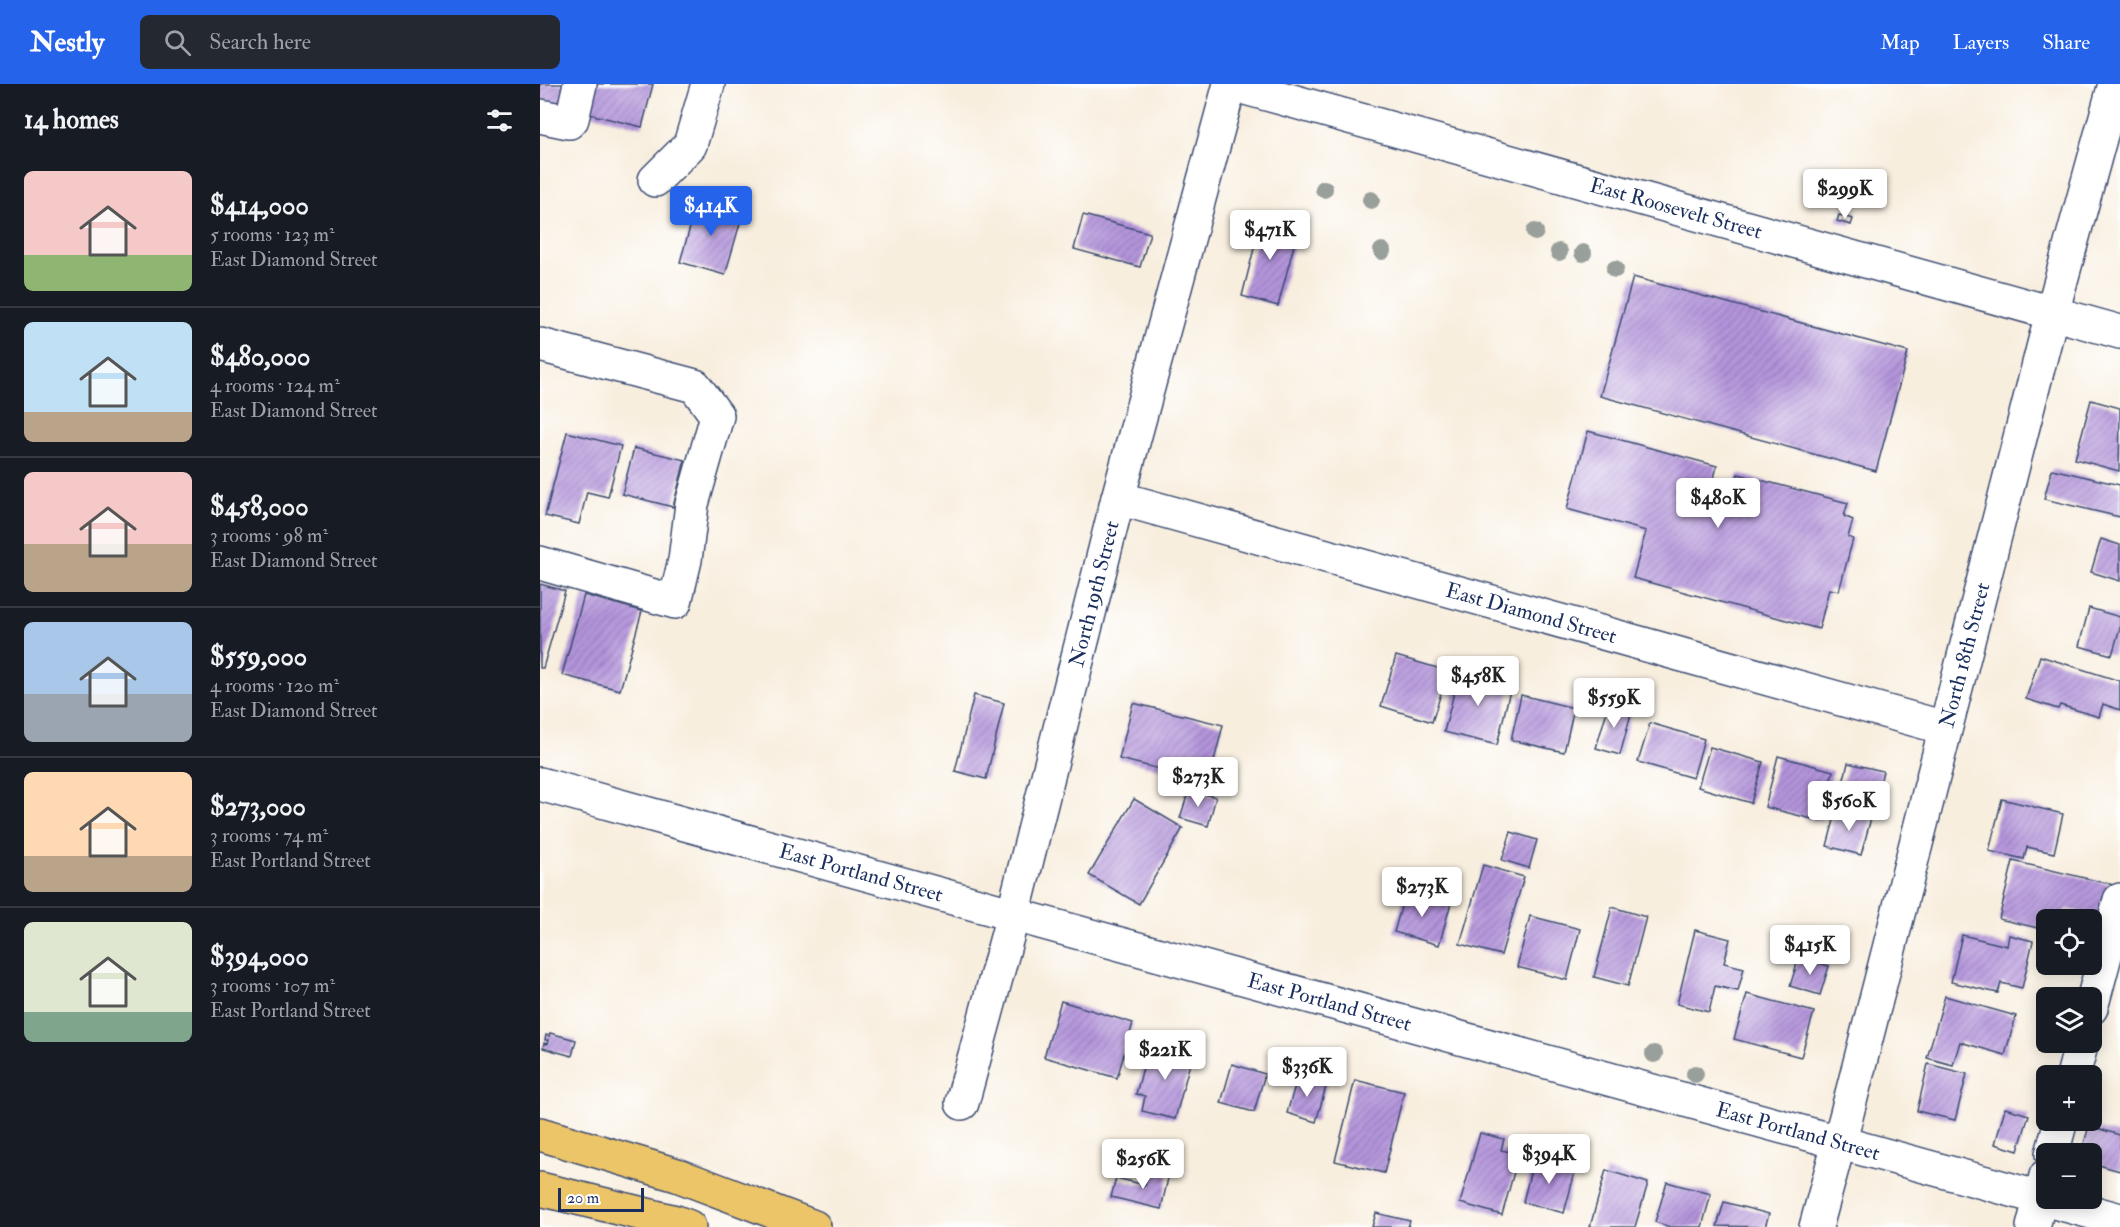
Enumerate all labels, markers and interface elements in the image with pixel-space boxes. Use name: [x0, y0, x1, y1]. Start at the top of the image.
search box: [140, 15, 560, 69]
text: Nestly: [30, 25, 104, 60]
icon: search: [161, 26, 194, 59]
text: Search here: [209, 28, 311, 56]
text: Map: [1880, 29, 1920, 56]
text: Layers: [1953, 29, 2009, 56]
text: Share: [2042, 29, 2090, 56]
text: 14 homes: [24, 104, 119, 136]
icon: filters: [483, 104, 516, 137]
pin: $299K: [1803, 169, 1887, 220]
street label: East Roosevelt Street: [1587, 172, 1765, 246]
text: $299K: [1817, 176, 1873, 201]
pin: $414K: [669, 186, 753, 237]
text: $414,000: [210, 190, 309, 222]
text: $414K: [684, 193, 738, 218]
icon: home: [72, 195, 144, 267]
pin: $471K: [1228, 210, 1312, 261]
text: $471K: [1244, 217, 1296, 242]
text: 5 rooms · 123 m²: [210, 222, 335, 247]
text: East Diamond Street: [210, 247, 378, 272]
text: $480,000: [210, 341, 310, 373]
icon: home: [72, 346, 144, 418]
text: 4 rooms · 124 m²: [210, 373, 340, 398]
text: East Diamond Street: [210, 398, 378, 423]
pin: $480K: [1676, 478, 1760, 529]
text: $480K: [1690, 485, 1746, 510]
text: $458,000: [210, 491, 309, 523]
icon: home: [72, 496, 144, 568]
street label: North 19th Street: [1063, 518, 1126, 670]
text: 3 rooms · 98 m²: [210, 523, 328, 548]
text: East Diamond Street: [210, 548, 378, 573]
street label: East Diamond Street: [1443, 577, 1620, 650]
street label: North 18th Street: [1933, 579, 1996, 730]
text: $559,000: [210, 641, 307, 673]
icon: home: [72, 646, 144, 718]
pin: $458K: [1436, 656, 1520, 707]
text: $458K: [1451, 663, 1505, 688]
text: 4 rooms · 120 m²: [210, 673, 339, 698]
pin: $559K: [1572, 678, 1656, 729]
text: $559K: [1587, 685, 1641, 710]
text: East Diamond Street: [210, 698, 378, 723]
pin: $273K: [1156, 757, 1240, 808]
text: $273K: [1172, 764, 1224, 789]
pin: $560K: [1807, 781, 1891, 832]
text: $560K: [1822, 788, 1876, 813]
text: $273,000: [210, 791, 306, 823]
icon: home: [72, 796, 144, 868]
text: 3 rooms · 74 m²: [210, 823, 328, 848]
street label: East Portland Street: [776, 838, 946, 909]
text: East Portland Street: [210, 848, 371, 873]
pin: $273K: [1380, 867, 1464, 918]
text: $273K: [1396, 874, 1448, 899]
map controls: [2036, 909, 2102, 1209]
button: locate: [2036, 909, 2102, 975]
pin: $415K: [1768, 925, 1852, 976]
text: $415K: [1784, 932, 1836, 957]
text: $394,000: [210, 941, 309, 973]
icon: home: [72, 946, 144, 1018]
street label: East Portland Street: [1244, 967, 1415, 1038]
text: 3 rooms · 107 m²: [210, 973, 335, 998]
button: layers: [2036, 987, 2102, 1053]
text: East Portland Street: [210, 998, 371, 1023]
pin: $221K: [1123, 1030, 1207, 1081]
text: $221K: [1139, 1037, 1191, 1062]
pin: $336K: [1265, 1047, 1349, 1098]
text: $336K: [1282, 1054, 1332, 1079]
button: +: [2036, 1065, 2102, 1131]
street label: East Portland Street: [1713, 1096, 1883, 1167]
pin: $394K: [1507, 1134, 1591, 1185]
pin: $256K: [1101, 1139, 1185, 1190]
text: $394K: [1522, 1141, 1576, 1166]
button: −: [2036, 1143, 2102, 1209]
text: $256K: [1116, 1146, 1170, 1171]
scale bar: [558, 1185, 644, 1212]
text: 20 m: [567, 1188, 599, 1208]

